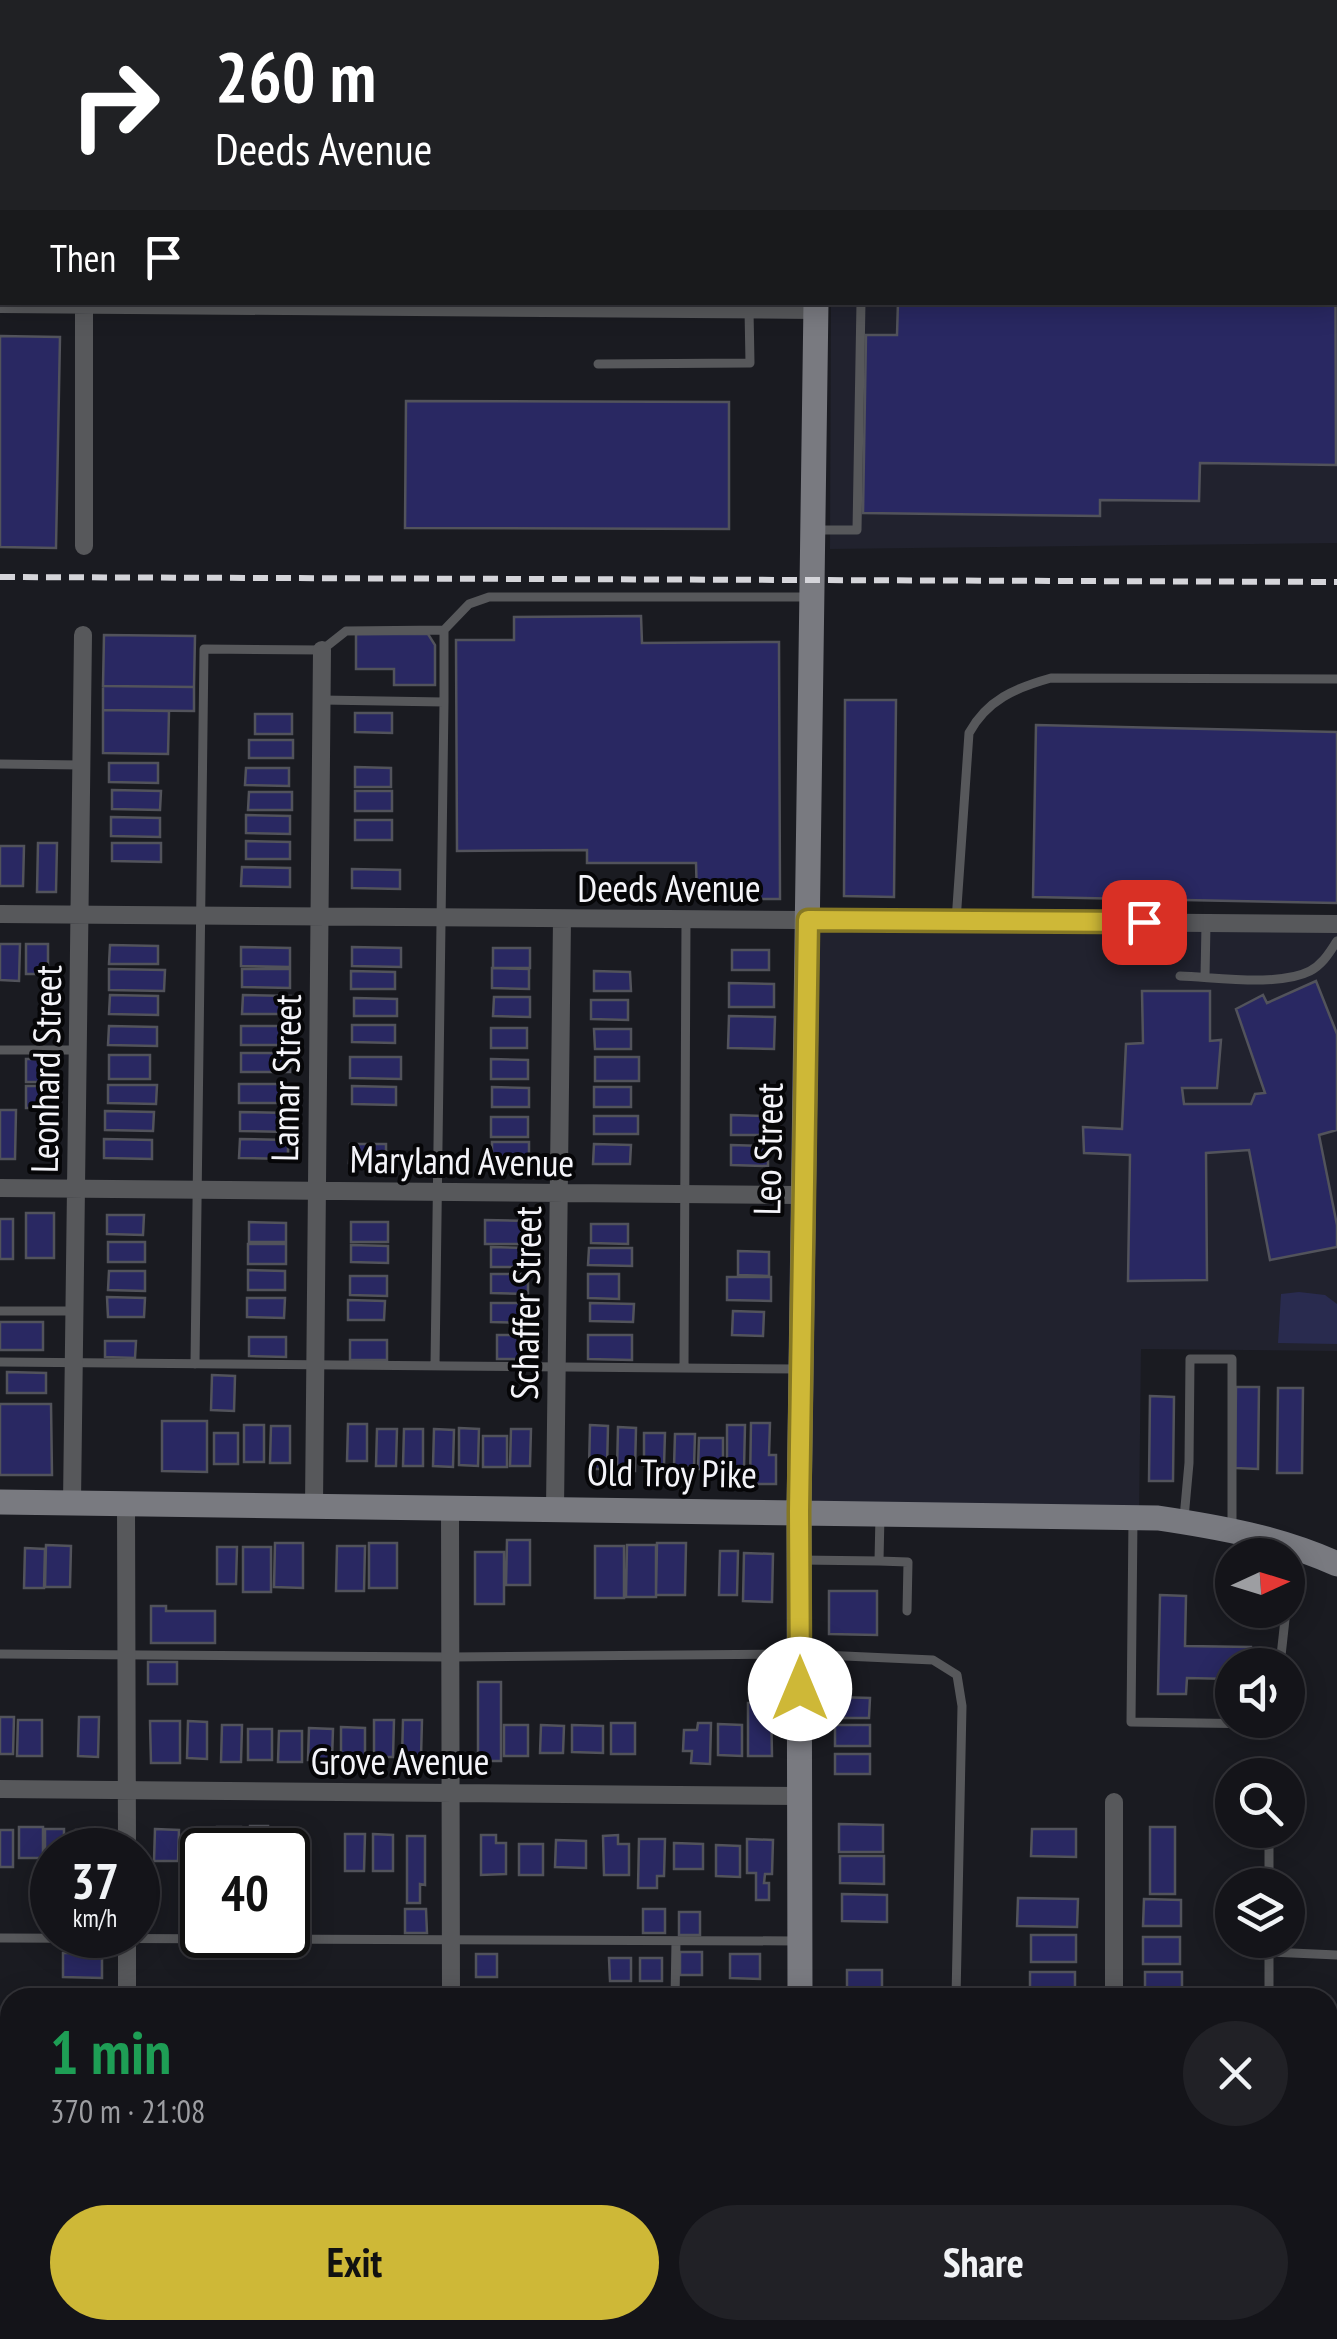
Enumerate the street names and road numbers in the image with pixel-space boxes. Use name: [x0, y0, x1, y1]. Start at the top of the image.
street label: Deeds Avenue: [577, 863, 761, 912]
street label: Leonhard Street: [19, 964, 71, 1173]
street label: Lamar Street: [259, 993, 311, 1162]
street label: Leo Street: [741, 1082, 793, 1216]
street label: Maryland Avenue: [349, 1134, 575, 1186]
street label: Schaffer Street: [499, 1205, 551, 1400]
street label: Old Troy Pike: [587, 1446, 757, 1498]
street label: Grove Avenue: [311, 1736, 489, 1785]

